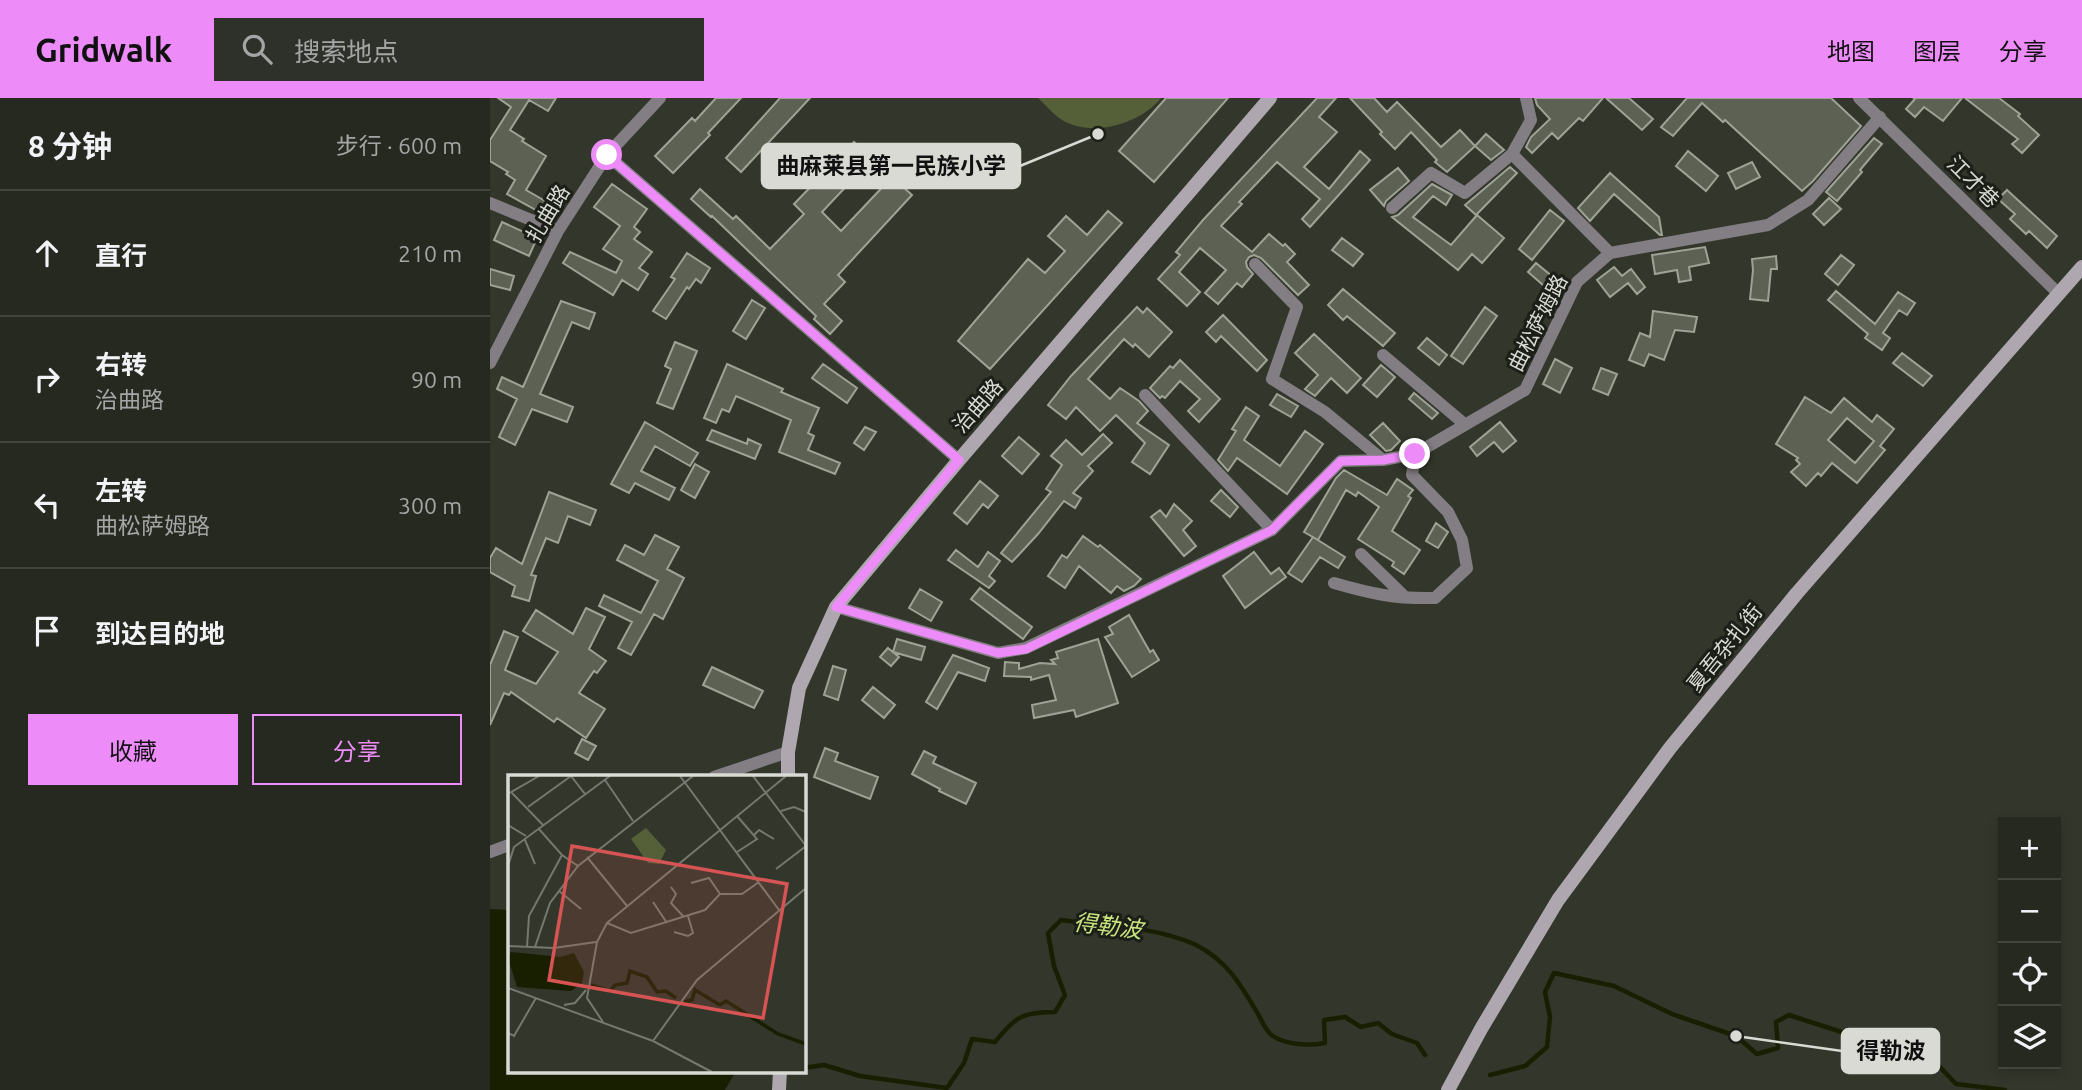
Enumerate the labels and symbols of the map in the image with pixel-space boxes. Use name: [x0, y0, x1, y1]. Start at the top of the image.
route start: [591, 139, 622, 170]
callout: 曲麻莱县第一民族小学: [762, 144, 1020, 188]
street label: 江才巷: [1943, 151, 2004, 212]
text: 曲麻莱县第一民族小学: [776, 153, 1006, 178]
street label: 扎曲路: [521, 180, 574, 247]
street label: 曲松萨姆路: [1503, 270, 1572, 375]
street label: 治曲路: [948, 374, 1007, 437]
route end: [1399, 438, 1430, 469]
street label: 夏吾杂扎街: [1682, 599, 1767, 696]
inset map: [508, 775, 805, 1072]
water label: 得勒波: [1072, 909, 1147, 942]
callout: 得勒波: [1842, 1029, 1939, 1073]
text: 得勒波: [1857, 1038, 1926, 1063]

